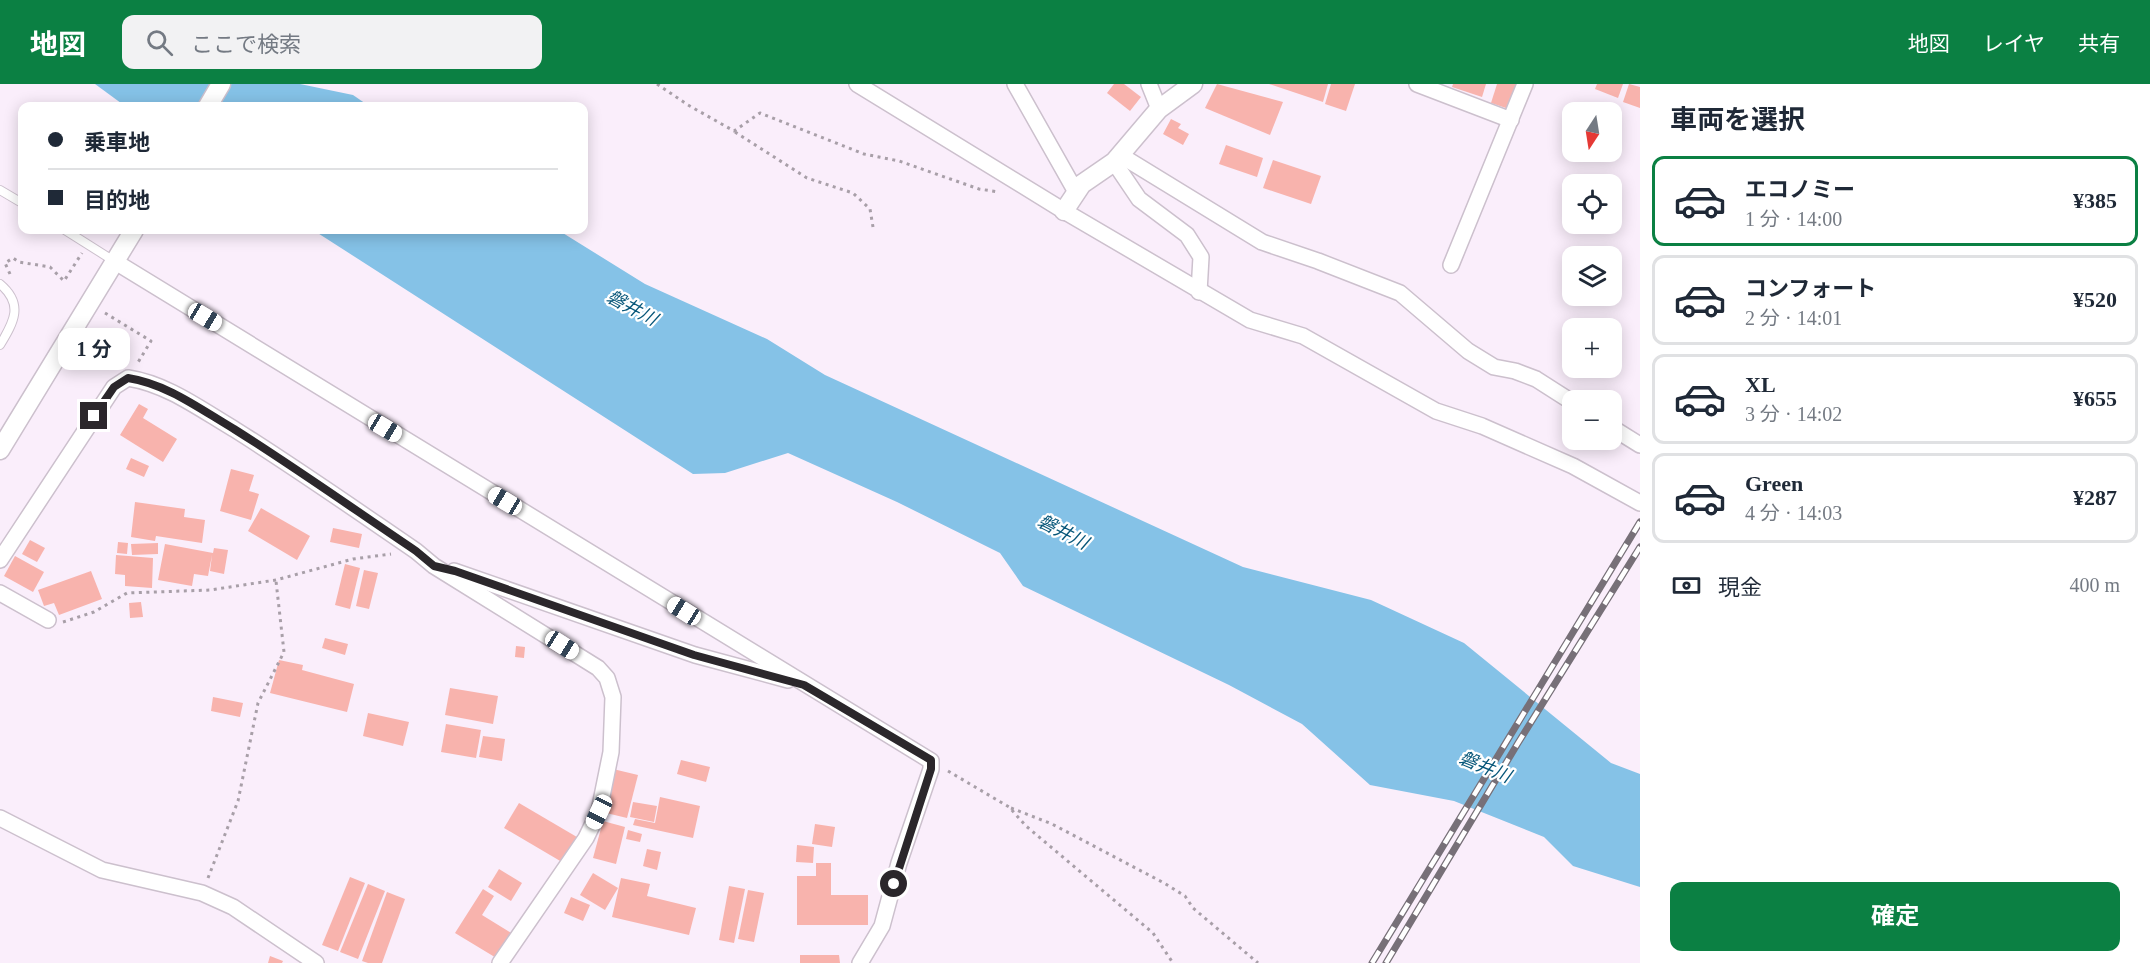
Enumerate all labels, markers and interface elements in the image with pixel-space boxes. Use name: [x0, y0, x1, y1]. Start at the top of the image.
search box: [122, 15, 542, 69]
icon: search: [143, 26, 176, 59]
text: 地図: [30, 29, 86, 60]
text: ここで検索: [191, 32, 301, 57]
text: 地図: [1908, 32, 1950, 56]
text: レイヤ: [1983, 32, 2045, 56]
text: 共有: [2078, 32, 2120, 56]
north arrow: [1562, 102, 1622, 162]
map controls: [1562, 102, 1622, 450]
text: 車両を選択: [1670, 105, 1805, 135]
text: 乗車地: [84, 130, 150, 155]
button: locate: [1562, 174, 1622, 234]
icon: car: [1673, 174, 1727, 228]
text: エコノミー: [1745, 177, 1855, 202]
text: 目的地: [84, 188, 150, 213]
text: ¥385: [2073, 188, 2117, 213]
text: 1 分 · 14:00: [1745, 208, 1842, 230]
button: layers: [1562, 246, 1622, 306]
icon: car: [1673, 273, 1727, 327]
text: コンフォート: [1745, 276, 1876, 301]
water label: 磐井川: [603, 286, 662, 330]
text: ¥520: [2073, 287, 2117, 312]
car: [185, 300, 225, 334]
text: 2 分 · 14:01: [1745, 307, 1842, 329]
button: +: [1562, 318, 1622, 378]
callout: 1 分: [58, 329, 130, 371]
text: 1 分: [77, 338, 112, 360]
icon: car: [1673, 372, 1727, 426]
text: XL: [1745, 372, 1776, 397]
text: ¥655: [2073, 386, 2117, 411]
button: −: [1562, 390, 1622, 450]
route end: [80, 402, 107, 429]
text: 3 分 · 14:02: [1745, 403, 1842, 425]
car: [365, 411, 405, 445]
icon: car: [1673, 471, 1727, 525]
text: Green: [1745, 471, 1803, 496]
car: [485, 484, 525, 518]
text: ¥287: [2073, 485, 2117, 510]
text: 4 分 · 14:03: [1745, 502, 1842, 524]
water label: 磐井川: [1034, 511, 1093, 554]
icon: cash: [1670, 569, 1703, 602]
text: 400 m: [2069, 574, 2120, 596]
text: 現金: [1718, 575, 1762, 600]
car: [664, 594, 704, 628]
car: [542, 628, 582, 662]
water label: 磐井川: [1456, 748, 1516, 787]
car: [583, 792, 615, 832]
route start: [880, 870, 907, 897]
button: 確定: [1670, 882, 2120, 951]

